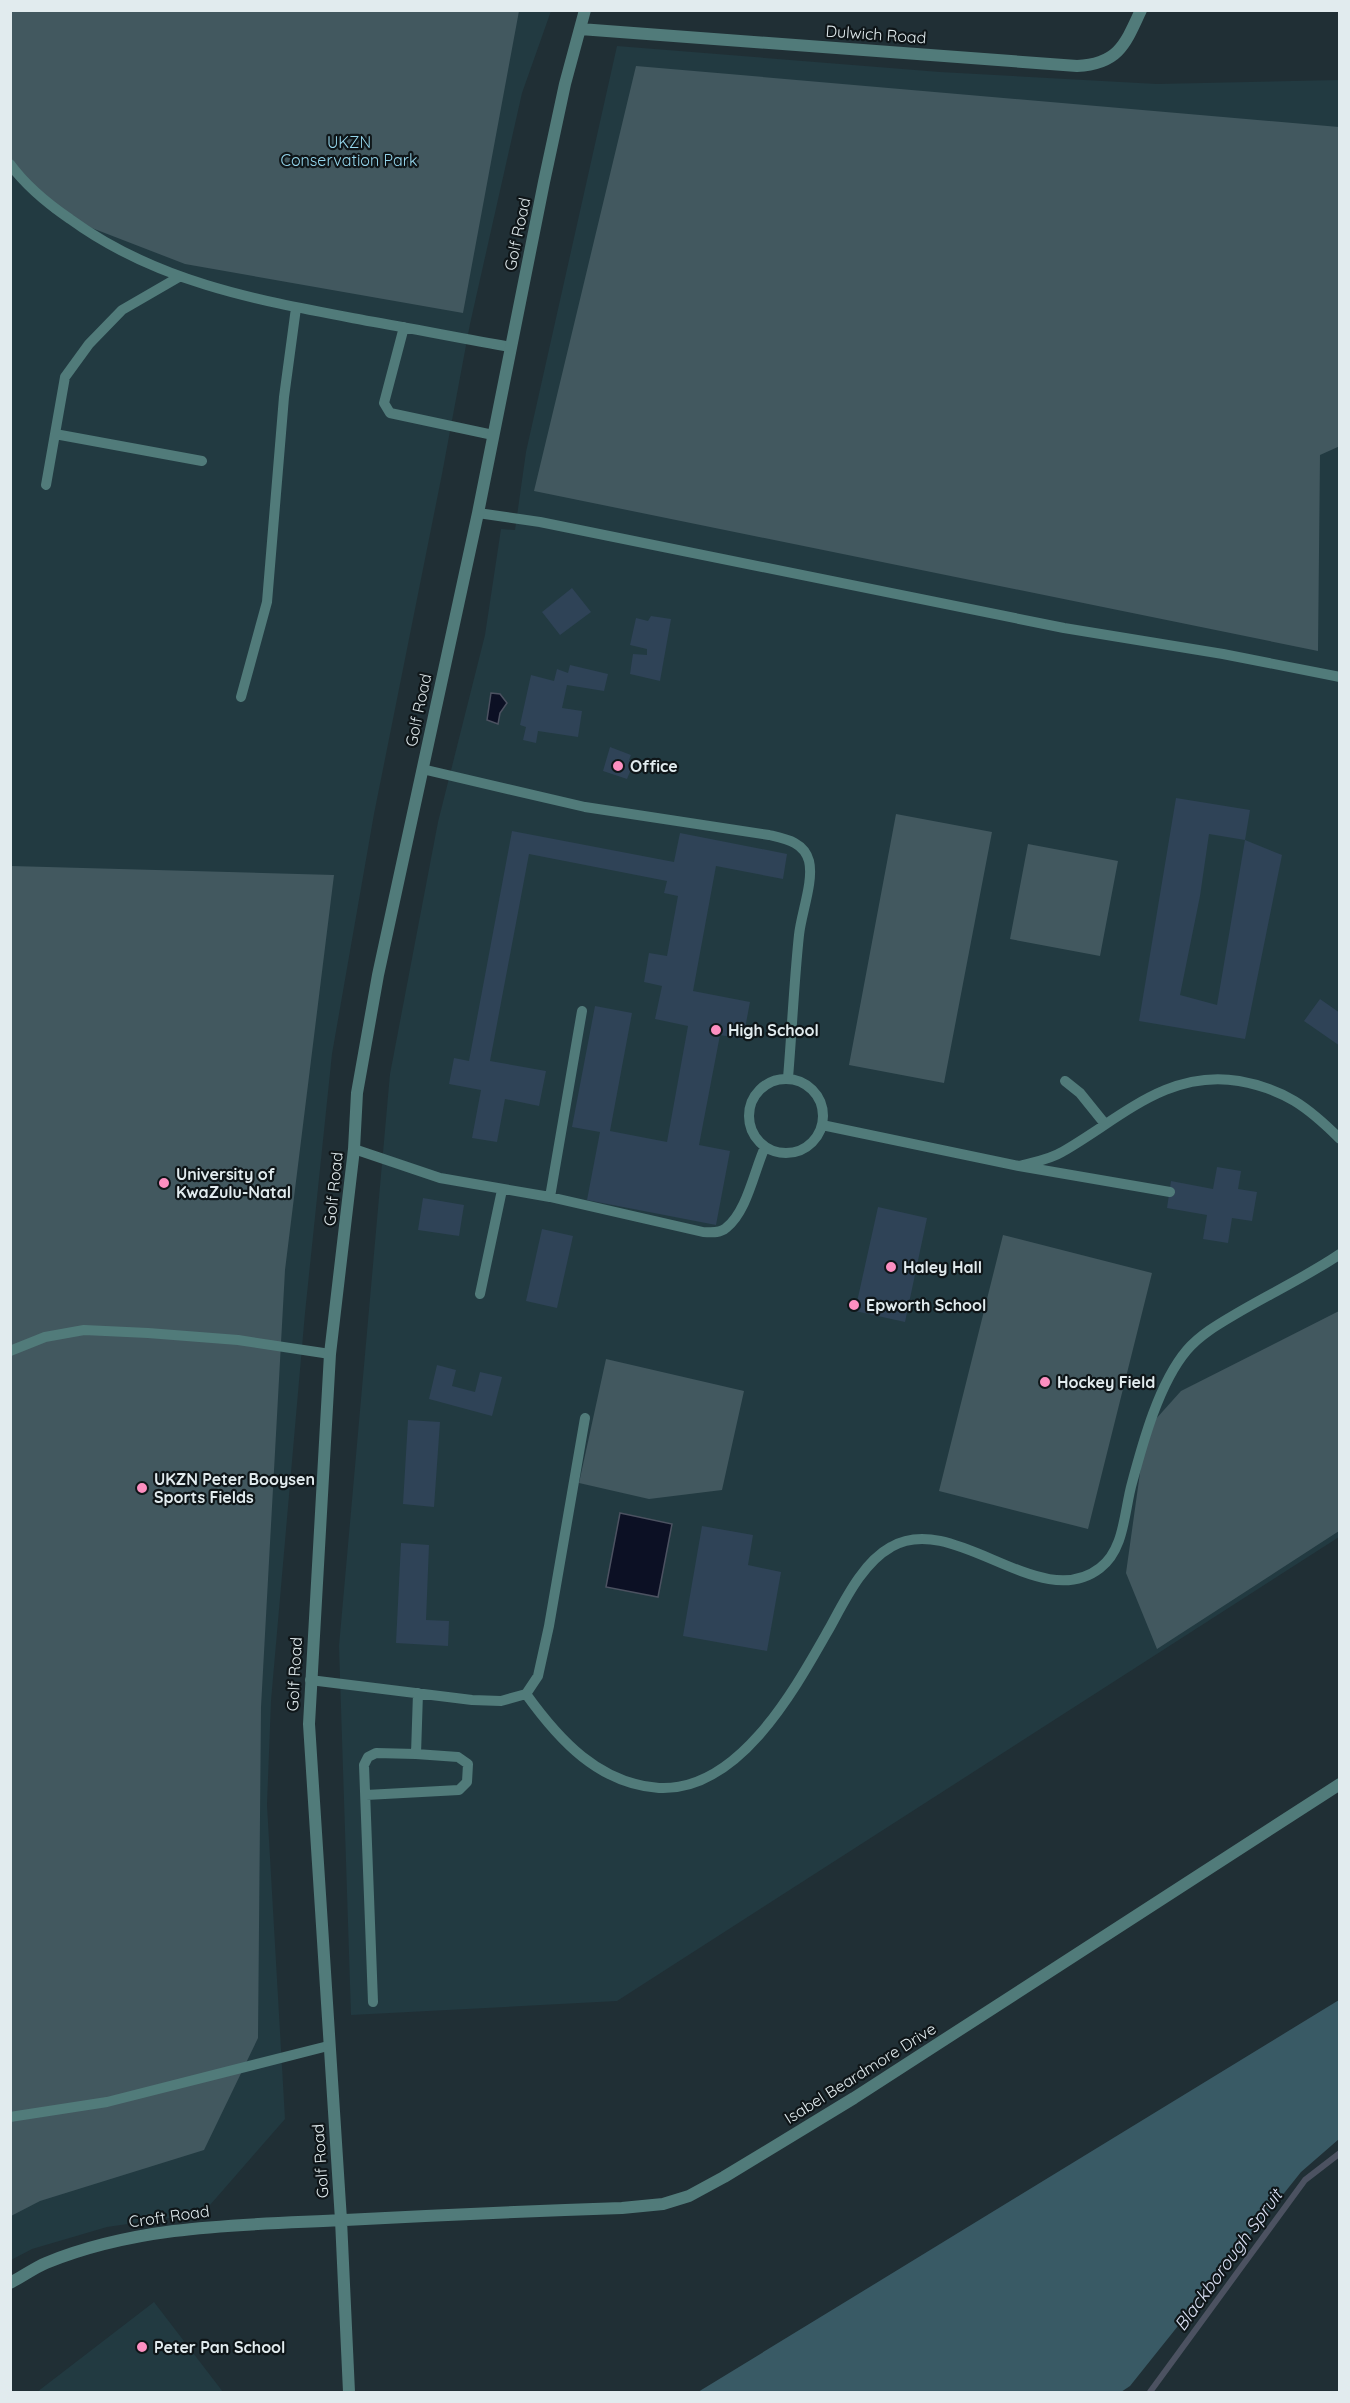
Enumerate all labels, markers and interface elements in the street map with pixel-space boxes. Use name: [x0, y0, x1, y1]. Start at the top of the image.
street label: Dulwich Road: [825, 21, 927, 47]
park label: UKZN Conservation Park: [281, 132, 418, 170]
street label: Golf Road: [499, 196, 535, 272]
street label: Golf Road: [400, 672, 436, 748]
place label: Office: [630, 756, 678, 776]
marker: Office: [611, 759, 625, 773]
place label: High School: [728, 1020, 819, 1040]
marker: High School: [709, 1023, 723, 1037]
street label: Golf Road: [319, 1151, 347, 1227]
place label: University of KwaZulu-Natal: [176, 1164, 291, 1202]
marker: University of KwaZulu-Natal: [157, 1176, 171, 1190]
place label: Haley Hall: [903, 1257, 982, 1277]
marker: Haley Hall: [884, 1260, 898, 1274]
place label: Epworth School: [866, 1295, 986, 1315]
marker: Epworth School: [847, 1298, 861, 1312]
place label: Hockey Field: [1057, 1372, 1155, 1392]
marker: Hockey Field: [1038, 1375, 1052, 1389]
place label: UKZN Peter Booysen Sports Fields: [154, 1469, 315, 1507]
marker: UKZN Peter Booysen Sports Fields: [135, 1481, 149, 1495]
street label: Golf Road: [282, 1636, 306, 1712]
street label: Isabel Beardmore Drive: [781, 2018, 939, 2128]
street label: Golf Road: [307, 2123, 333, 2199]
water label: Blackborough Spruit: [1169, 2183, 1288, 2335]
street label: Croft Road: [127, 2200, 211, 2232]
place label: Peter Pan School: [154, 2337, 285, 2357]
marker: Peter Pan School: [135, 2340, 149, 2354]

